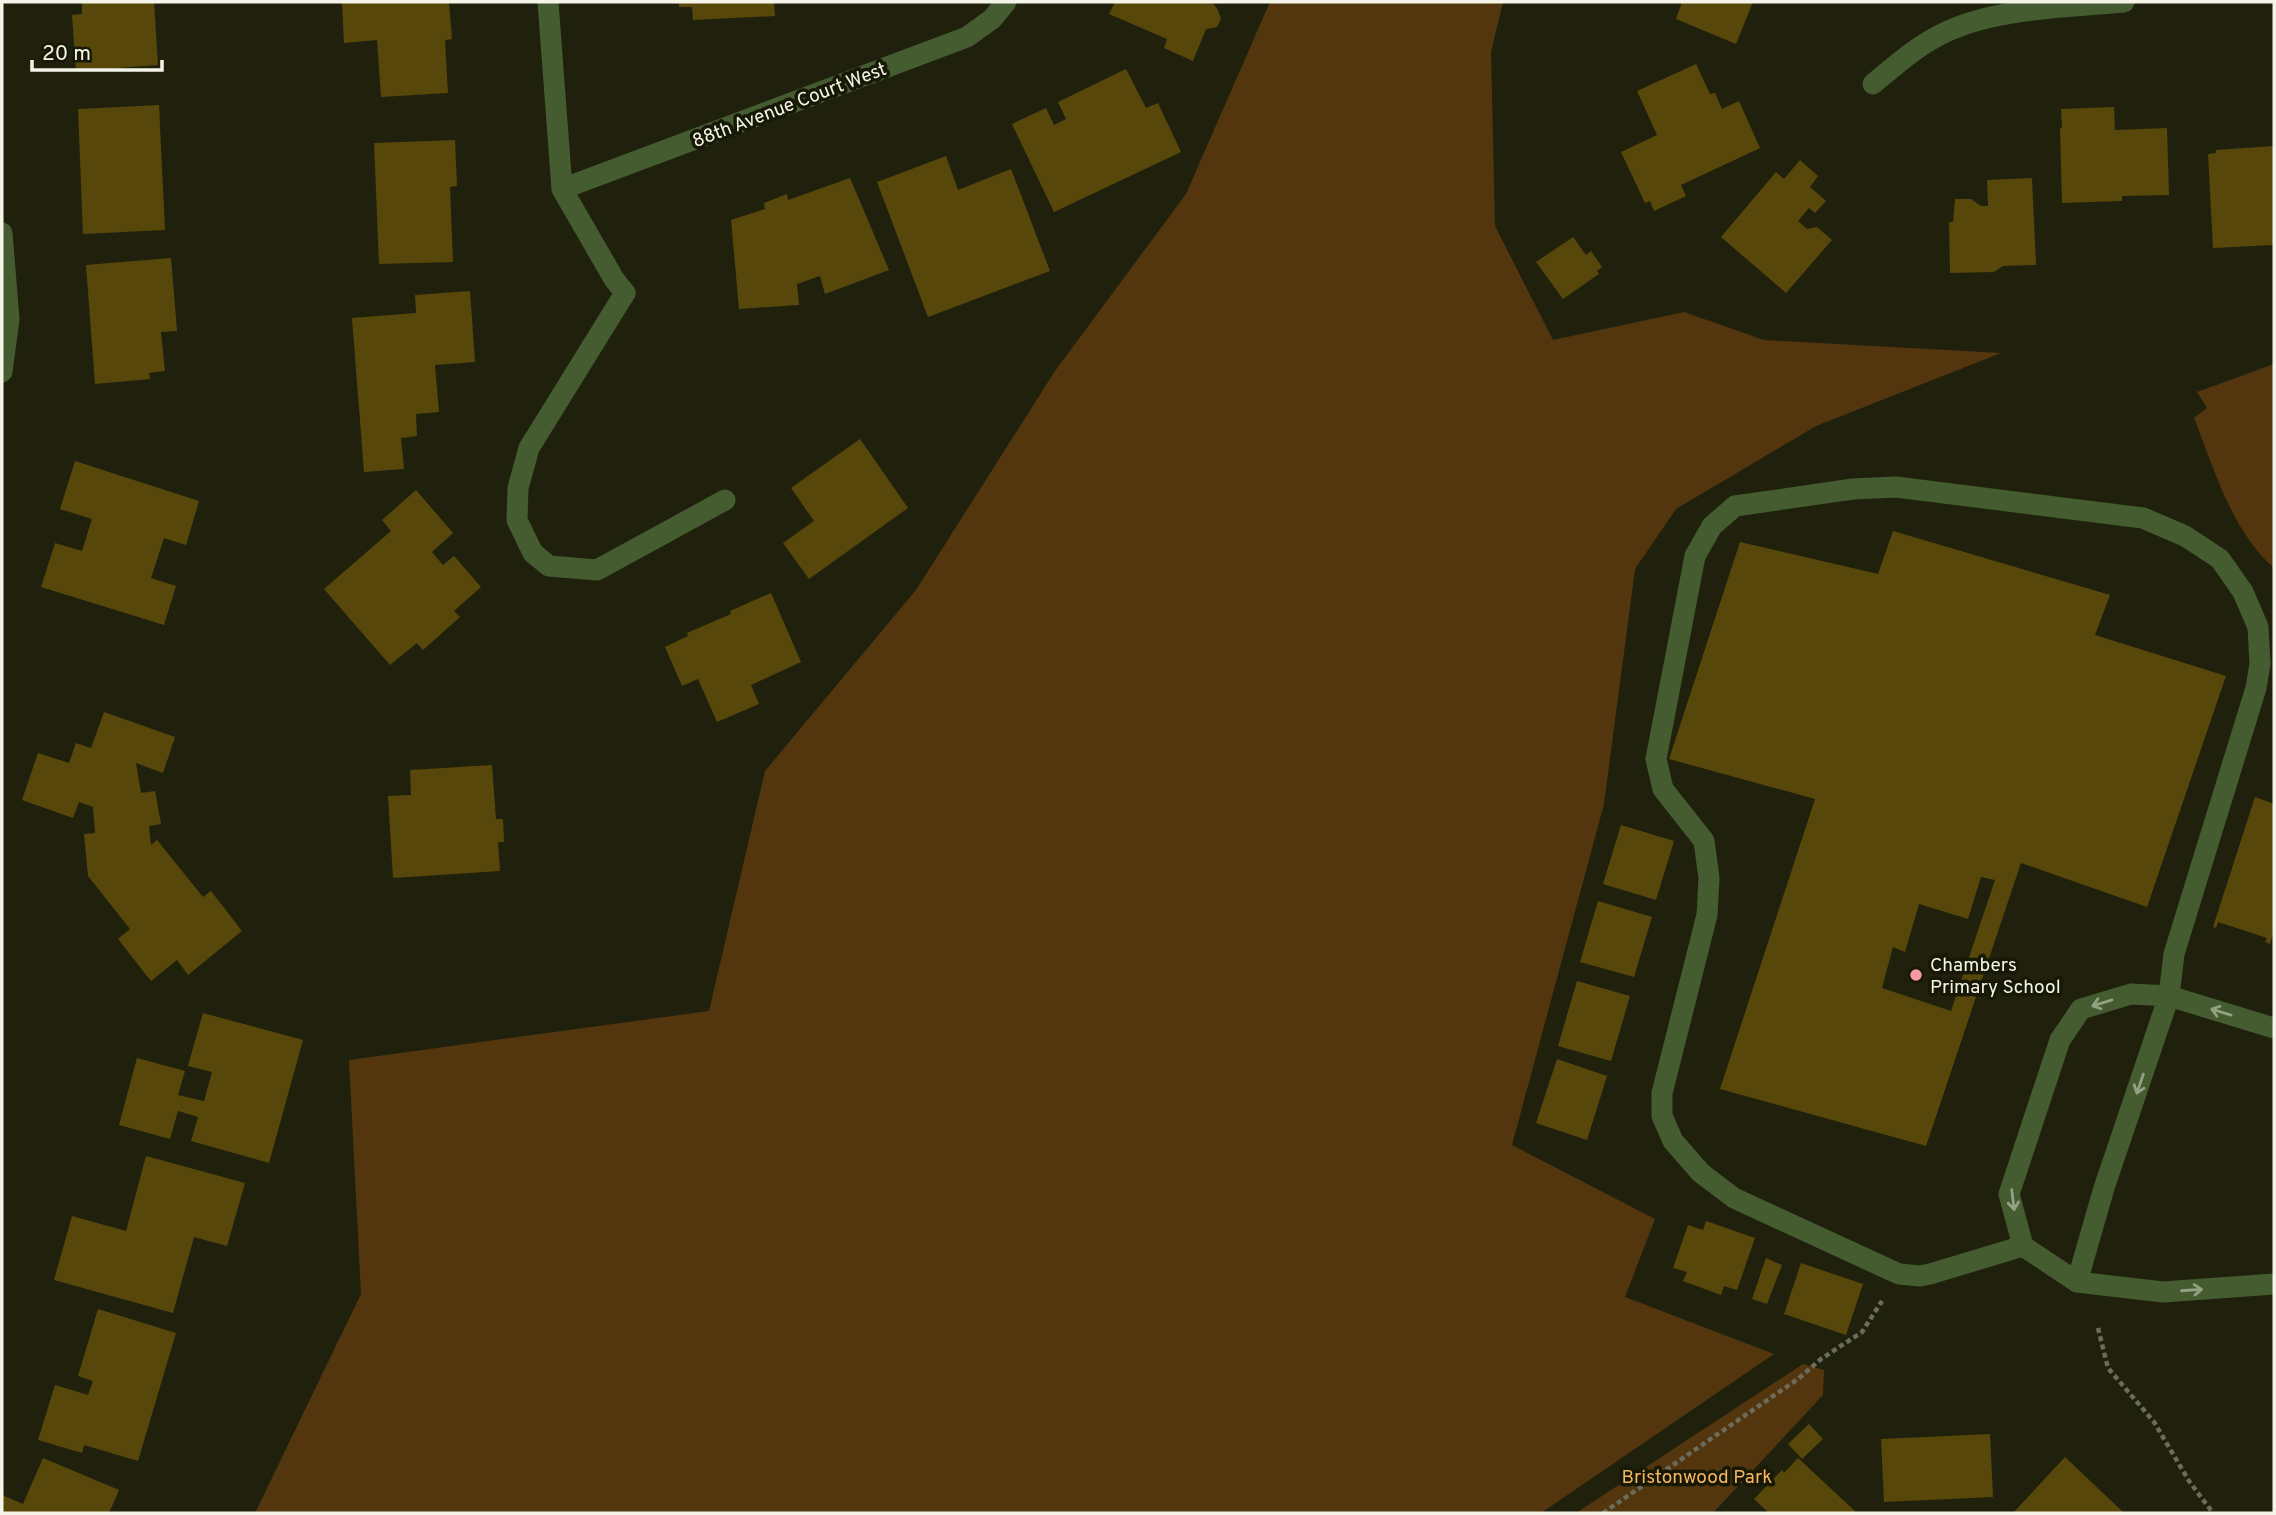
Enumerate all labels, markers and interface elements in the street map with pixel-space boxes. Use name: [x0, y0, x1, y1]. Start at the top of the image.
scale bar: [32, 28, 161, 72]
text: 20 m: [42, 41, 91, 68]
street label: 88th Avenue Court West: [689, 58, 890, 154]
place label: Chambers Primary School: [1930, 954, 2061, 1000]
marker: Chambers Primary School: [1908, 967, 1924, 983]
one-way arrow: [2091, 998, 2113, 1010]
one-way arrow: [2211, 1005, 2233, 1017]
one-way arrow: [2133, 1073, 2145, 1095]
one-way arrow: [2006, 1189, 2019, 1211]
one-way arrow: [2180, 1283, 2203, 1296]
park label: Bristonwood Park: [1622, 1466, 1772, 1490]

